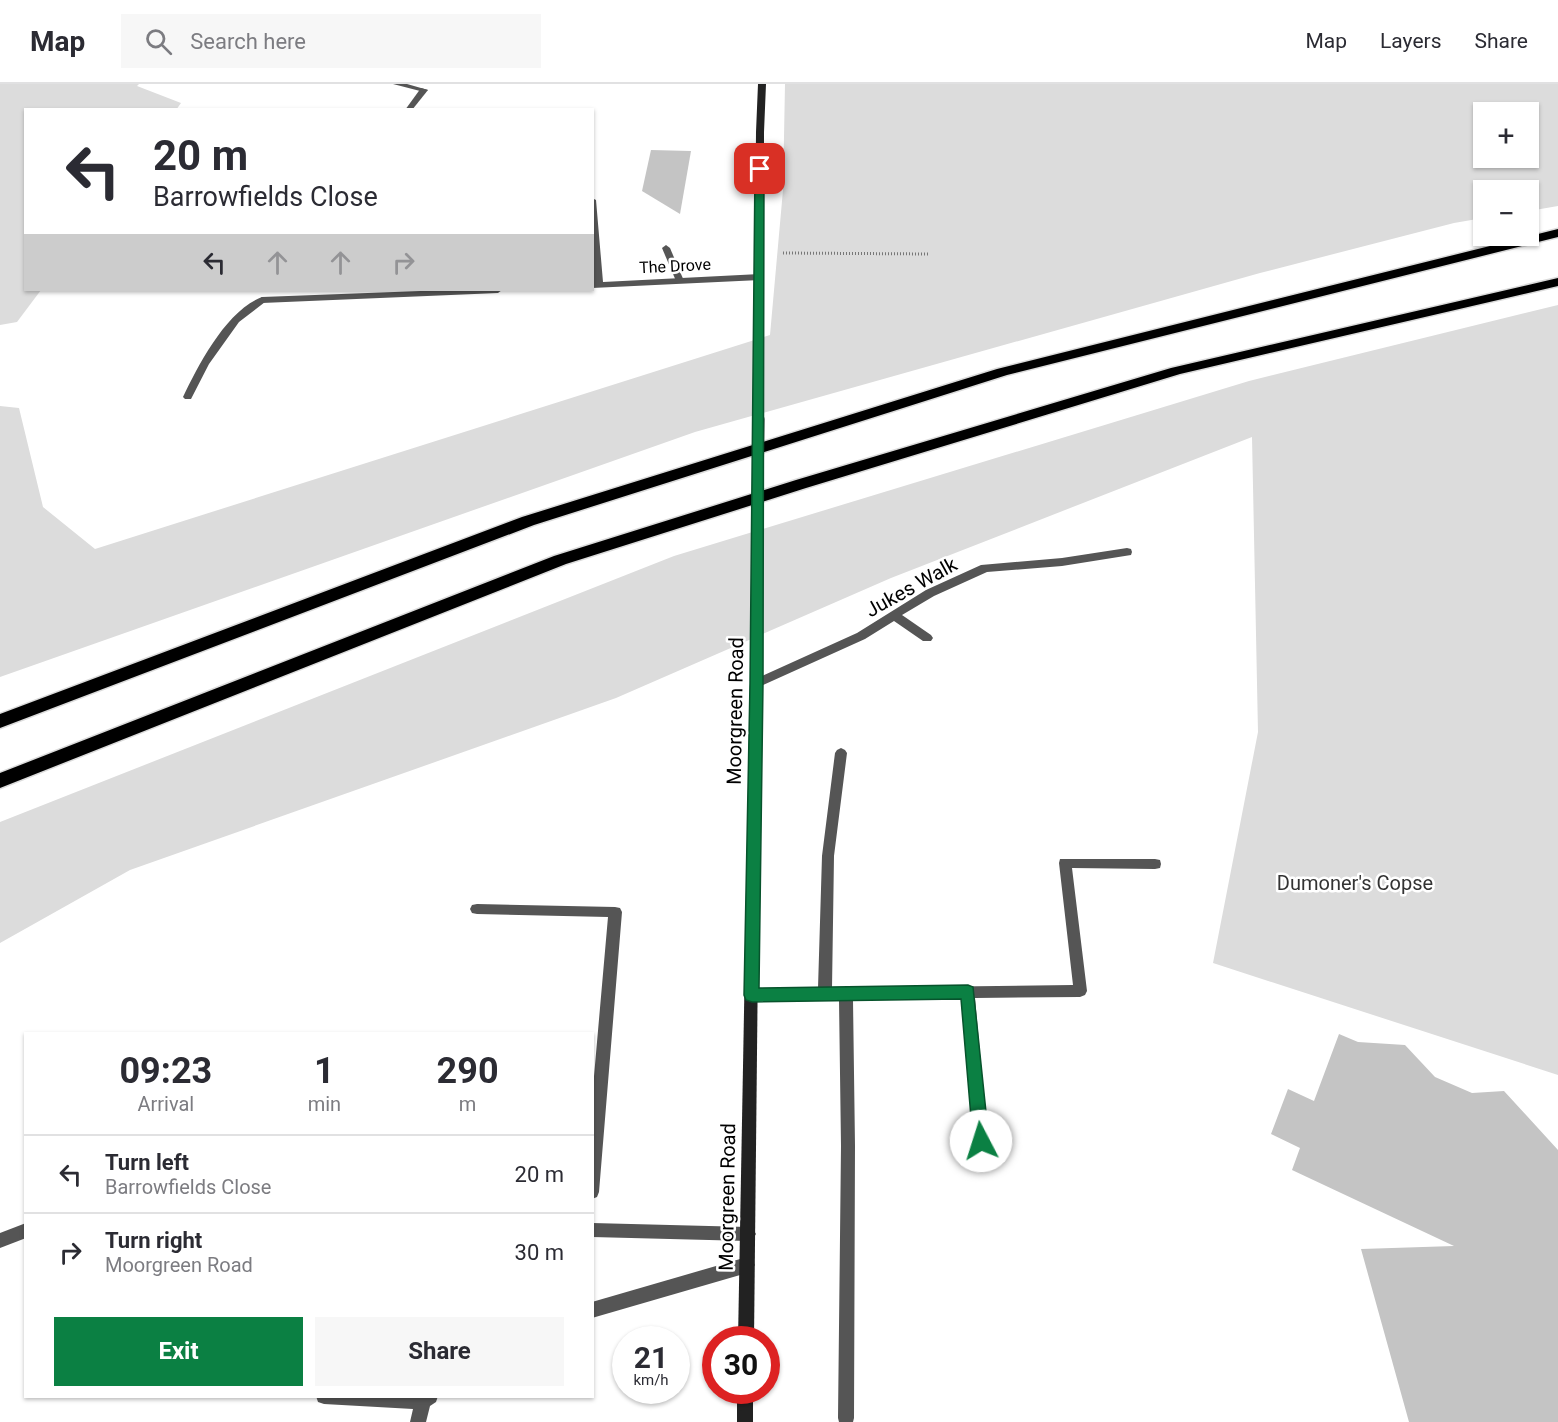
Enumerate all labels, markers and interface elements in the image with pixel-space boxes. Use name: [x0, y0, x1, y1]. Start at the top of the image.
search box: [121, 14, 541, 68]
text: Map: [30, 25, 85, 58]
icon: search: [142, 25, 175, 58]
text: Search here: [190, 29, 306, 54]
text: Map: [1305, 29, 1347, 53]
text: Layers: [1380, 29, 1441, 53]
text: Share: [1474, 29, 1528, 53]
map controls: [1473, 102, 1539, 246]
button: +: [1473, 102, 1539, 168]
text: 20 m: [153, 131, 248, 180]
icon: left: [54, 132, 132, 210]
pin: [734, 143, 785, 194]
icon: arrive: [743, 152, 776, 185]
button: −: [1473, 180, 1539, 246]
text: Barrowfields Close: [153, 181, 378, 213]
icon: left: [198, 246, 231, 279]
icon: ahead: [261, 246, 294, 279]
icon: ahead: [324, 246, 357, 279]
icon: right: [387, 246, 420, 279]
street label: The Drove: [639, 255, 711, 277]
street label: Jukes Walk: [861, 552, 962, 622]
street label: Moorgreen Road: [722, 637, 748, 785]
park label: Dumoner's Copse: [1277, 871, 1433, 895]
text: 09:23: [119, 1050, 212, 1092]
text: 1: [314, 1050, 335, 1092]
text: 290: [437, 1050, 499, 1092]
text: Arrival: [137, 1092, 194, 1116]
text: min: [308, 1092, 341, 1116]
text: m: [459, 1092, 476, 1116]
position arrow: [949, 1109, 1013, 1173]
street label: Moorgreen Road: [714, 1123, 740, 1271]
text: Turn left: [105, 1150, 189, 1175]
icon: left: [54, 1158, 87, 1191]
text: 20 m: [515, 1162, 564, 1187]
text: Barrowfields Close: [105, 1175, 271, 1199]
text: Turn right: [105, 1228, 202, 1253]
icon: right: [54, 1236, 87, 1269]
text: 30 m: [515, 1240, 564, 1265]
text: Moorgreen Road: [105, 1253, 253, 1277]
button: Exit: [54, 1317, 303, 1386]
button: Share: [315, 1317, 564, 1386]
speed limit sign: 30: [702, 1326, 780, 1404]
text: 21: [634, 1340, 668, 1375]
text: km/h: [633, 1371, 669, 1389]

